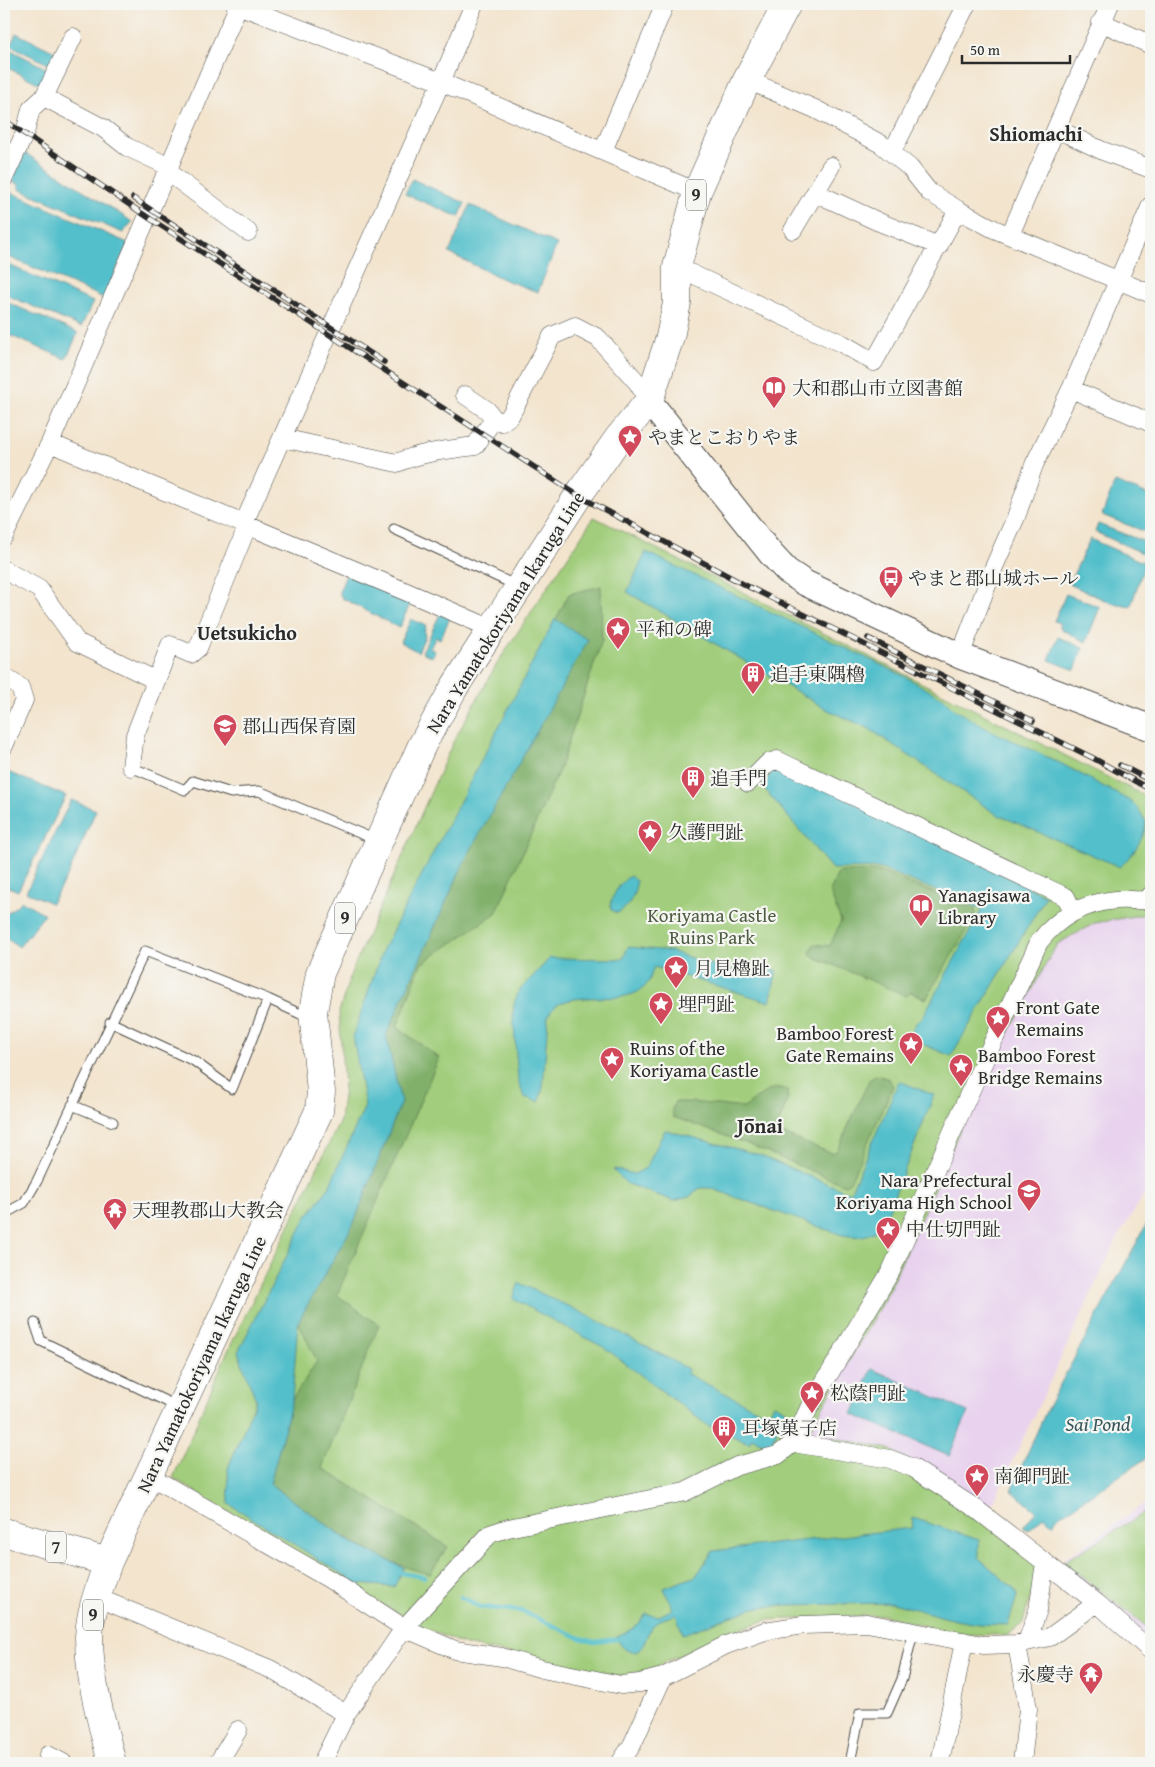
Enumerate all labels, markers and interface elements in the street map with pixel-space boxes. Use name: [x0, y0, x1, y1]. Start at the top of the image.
scale bar: [962, 32, 1070, 64]
text: 50 m: [970, 39, 1001, 60]
district label: Shiomachi: [989, 119, 1083, 148]
road number: 9: [686, 180, 706, 210]
place label: 大和郡山市立図書館: [792, 374, 963, 402]
library icon: 大和郡山市立図書館: [761, 375, 787, 409]
place label: やまとこおりやま: [648, 423, 800, 451]
place icon: やまとこおりやま: [617, 424, 643, 458]
street label: Nara Yamatokoriyama Ikaruga Line: [419, 485, 591, 738]
place label: やまと郡山城ホール: [908, 564, 1079, 592]
bus stop icon: やまと郡山城ホール: [878, 565, 904, 599]
place label: 平和の碑: [636, 615, 712, 643]
place icon: 平和の碑: [605, 616, 631, 650]
district label: Uetsukicho: [197, 618, 297, 647]
place label: 追手東隅櫓: [770, 660, 865, 688]
building icon: 追手東隅櫓: [740, 661, 766, 695]
place label: 郡山西保育園: [242, 712, 356, 740]
school or university icon: 郡山西保育園: [212, 713, 238, 747]
place label: 追手門: [710, 764, 767, 792]
building icon: 追手門: [680, 765, 706, 799]
place label: 久護門趾: [668, 818, 744, 846]
place icon: 久護門趾: [637, 819, 663, 853]
place label: Yanagisawa Library: [938, 881, 1030, 931]
library icon: Yanagisawa Library: [908, 893, 934, 927]
park label: Koriyama Castle Ruins Park: [648, 901, 776, 951]
road number: 9: [335, 902, 355, 934]
place label: 月見櫓趾: [694, 954, 770, 982]
place icon: 月見櫓趾: [663, 955, 689, 989]
place label: 埋門趾: [678, 990, 735, 1018]
place icon: 埋門趾: [648, 991, 674, 1025]
place label: Front Gate Remains: [1016, 993, 1100, 1043]
place icon: Front Gate Remains: [985, 1005, 1011, 1039]
place label: Bamboo Forest Gate Remains: [776, 1019, 894, 1069]
place icon: Bamboo Forest Gate Remains: [898, 1031, 924, 1065]
place label: Ruins of the Koriyama Castle: [630, 1034, 759, 1084]
place label: Bamboo Forest Bridge Remains: [978, 1041, 1103, 1091]
place icon: Ruins of the Koriyama Castle: [599, 1046, 625, 1080]
place icon: Bamboo Forest Bridge Remains: [948, 1053, 974, 1087]
district label: Jōnai: [734, 1111, 783, 1140]
place label: Nara Prefectural Koriyama High School: [836, 1166, 1012, 1216]
school or university icon: Nara Prefectural Koriyama High School: [1016, 1178, 1042, 1212]
place label: 天理教郡山大教会: [132, 1196, 284, 1224]
temple icon: 天理教郡山大教会: [102, 1197, 128, 1231]
place label: 中仕切門趾: [906, 1215, 1001, 1243]
place icon: 中仕切門趾: [875, 1216, 901, 1250]
street label: Nara Yamatokoriyama Ikaruga Line: [129, 1231, 273, 1497]
place label: 松蔭門趾: [830, 1379, 906, 1407]
place icon: 松蔭門趾: [799, 1380, 825, 1414]
water label: Sai Pond: [1065, 1409, 1131, 1438]
place label: 耳塚菓子店: [742, 1414, 837, 1442]
building icon: 耳塚菓子店: [711, 1415, 737, 1449]
place label: 南御門趾: [994, 1462, 1070, 1490]
place icon: 南御門趾: [964, 1463, 990, 1497]
road number: 7: [46, 1531, 66, 1562]
road number: 9: [83, 1600, 103, 1630]
place label: 永慶寺: [1017, 1660, 1074, 1688]
temple icon: 永慶寺: [1078, 1661, 1104, 1695]

